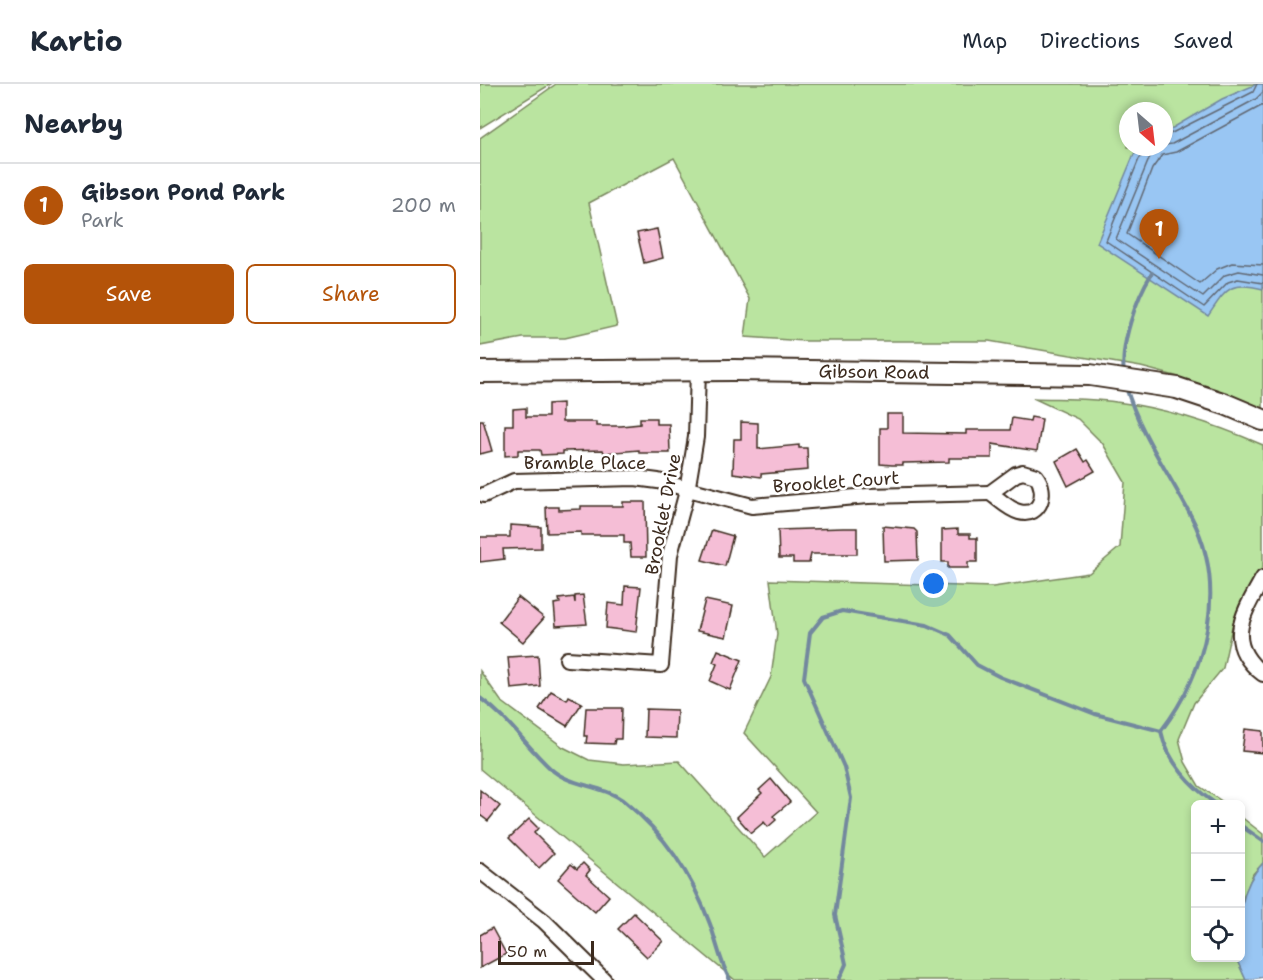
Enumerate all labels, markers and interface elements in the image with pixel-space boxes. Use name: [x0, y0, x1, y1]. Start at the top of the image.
text: Kartio: [30, 22, 123, 60]
text: Map: [962, 27, 1007, 55]
text: Directions: [1040, 27, 1140, 55]
text: Saved: [1173, 27, 1233, 55]
north arrow: [1119, 102, 1173, 156]
text: Nearby: [24, 106, 123, 141]
text: Gibson Pond Park: [81, 178, 285, 207]
text: 1: [39, 192, 48, 218]
text: 200 m: [391, 192, 456, 218]
text: Park: [81, 207, 124, 233]
pin: 1: [1140, 210, 1178, 259]
button: Save: [24, 264, 234, 324]
button: Share: [246, 264, 456, 324]
street label: Gibson Road: [818, 359, 930, 385]
street label: Bramble Place: [524, 451, 646, 475]
street label: Brooklet Drive: [639, 451, 687, 577]
street label: Brooklet Court: [772, 466, 900, 498]
your location: [919, 569, 948, 598]
map controls: [1191, 800, 1245, 962]
button: +: [1191, 800, 1245, 854]
button: −: [1191, 854, 1245, 908]
button: locate: [1191, 908, 1245, 962]
scale bar: [498, 938, 594, 966]
text: 50 m: [507, 941, 547, 962]

